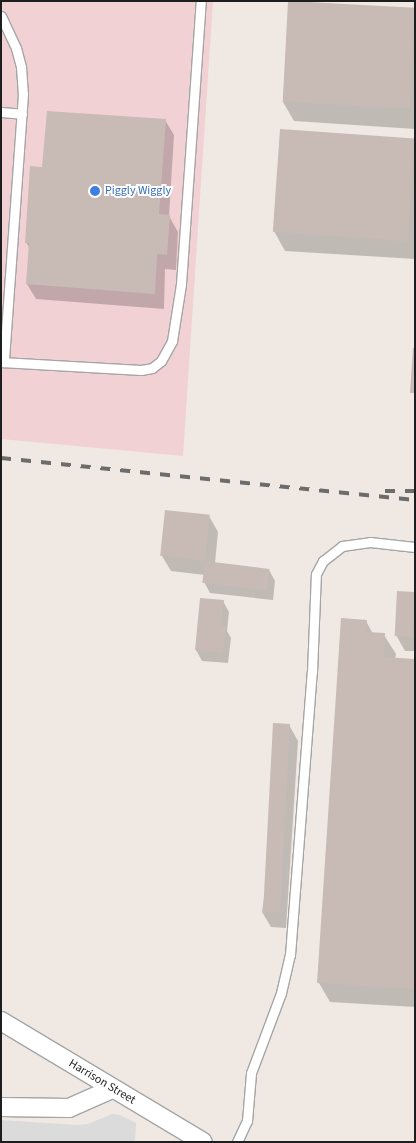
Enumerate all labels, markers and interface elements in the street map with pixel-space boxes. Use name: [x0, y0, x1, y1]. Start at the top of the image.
place label: Piggly Wiggly: [105, 184, 171, 198]
marker: Piggly Wiggly: [89, 185, 101, 197]
street label: Harrison Street: [66, 1056, 138, 1108]

